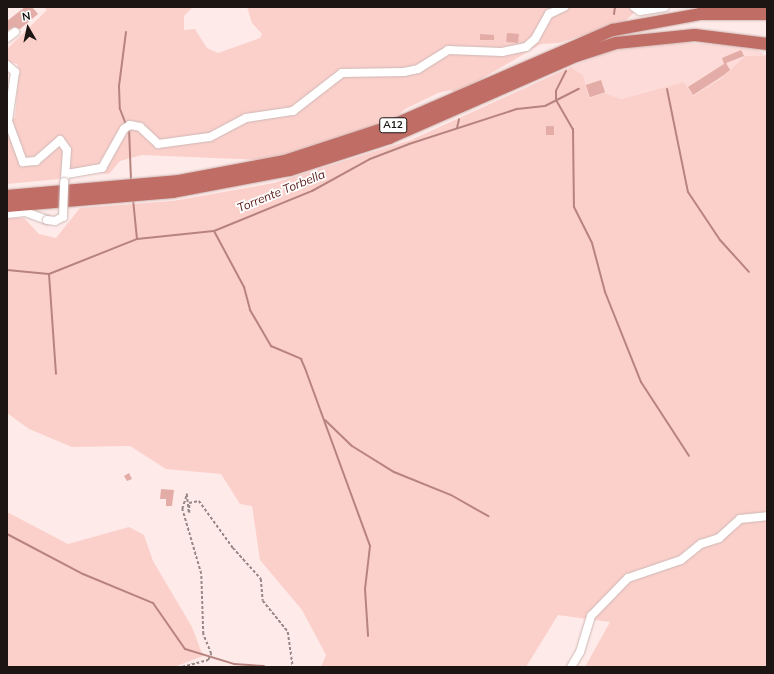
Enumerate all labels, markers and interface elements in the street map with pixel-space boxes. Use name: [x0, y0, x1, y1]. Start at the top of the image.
north arrow: [8, 8, 48, 48]
text: N: [21, 9, 31, 24]
road number: A12: [379, 117, 407, 133]
water label: Torrente Torbella: [235, 167, 327, 215]

